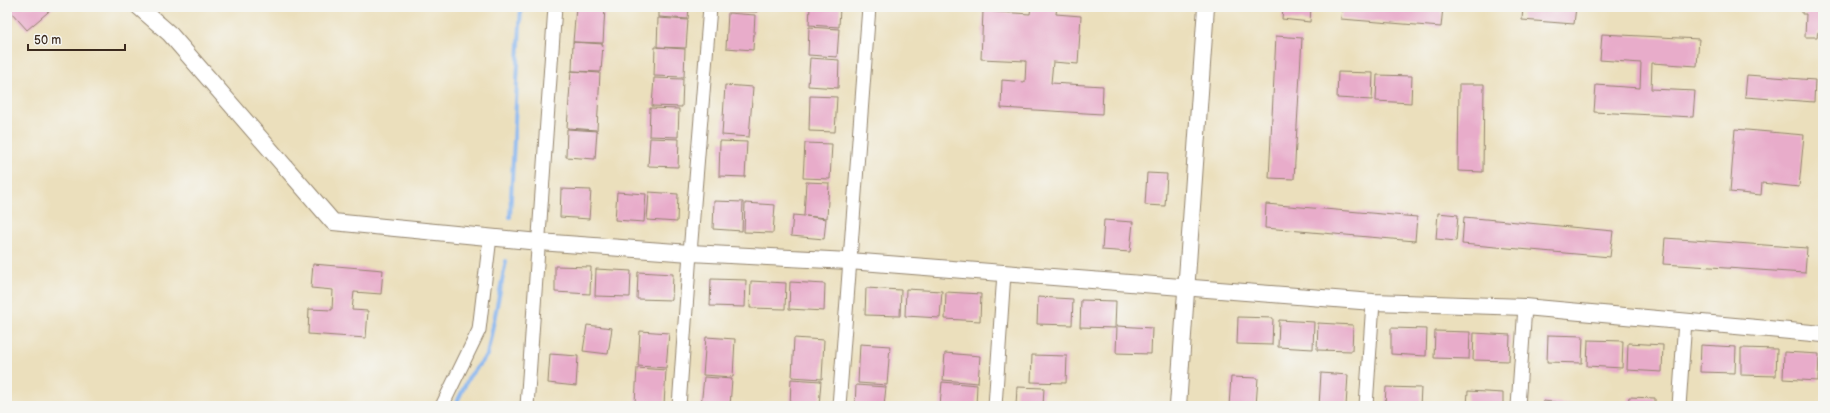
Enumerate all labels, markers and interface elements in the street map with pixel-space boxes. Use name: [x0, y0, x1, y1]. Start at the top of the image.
scale bar: [28, 26, 125, 52]
text: 50 m: [34, 33, 61, 48]

